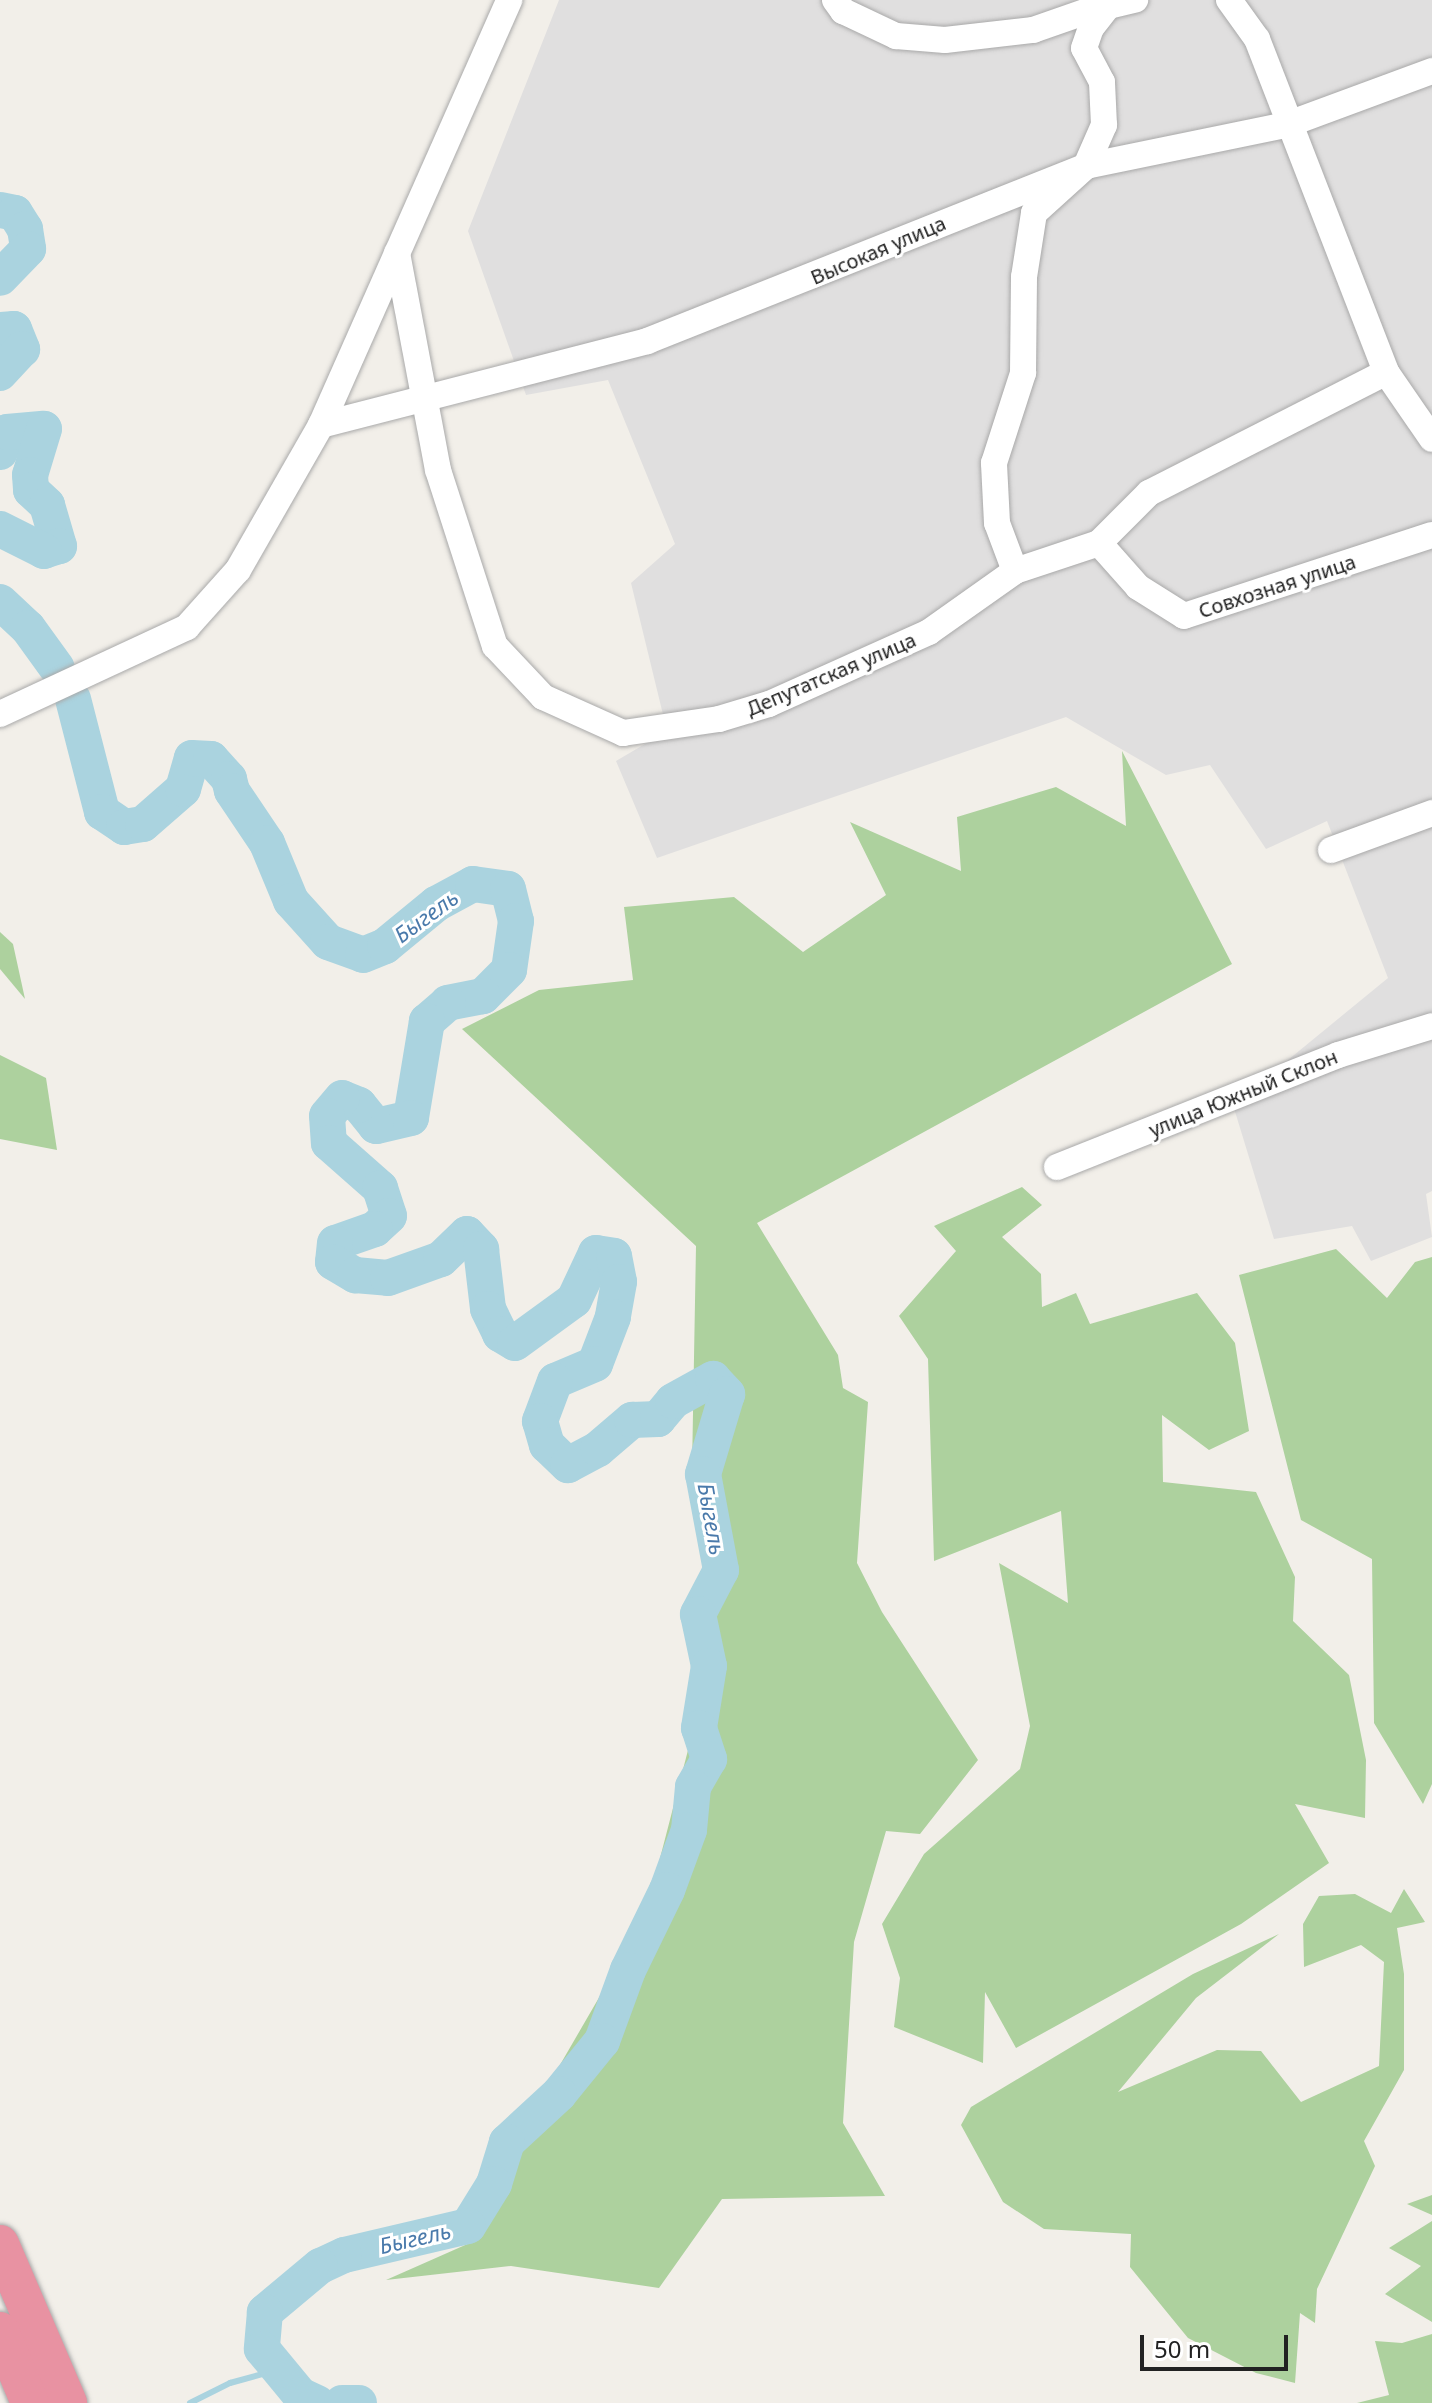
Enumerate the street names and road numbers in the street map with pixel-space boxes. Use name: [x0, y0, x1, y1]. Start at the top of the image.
street label: Высокая улица: [807, 211, 949, 289]
street label: Совхозная улица: [1195, 549, 1359, 623]
street label: Депутатская улица: [743, 627, 919, 721]
street label: улица Южный Склон: [1145, 1044, 1341, 1142]

